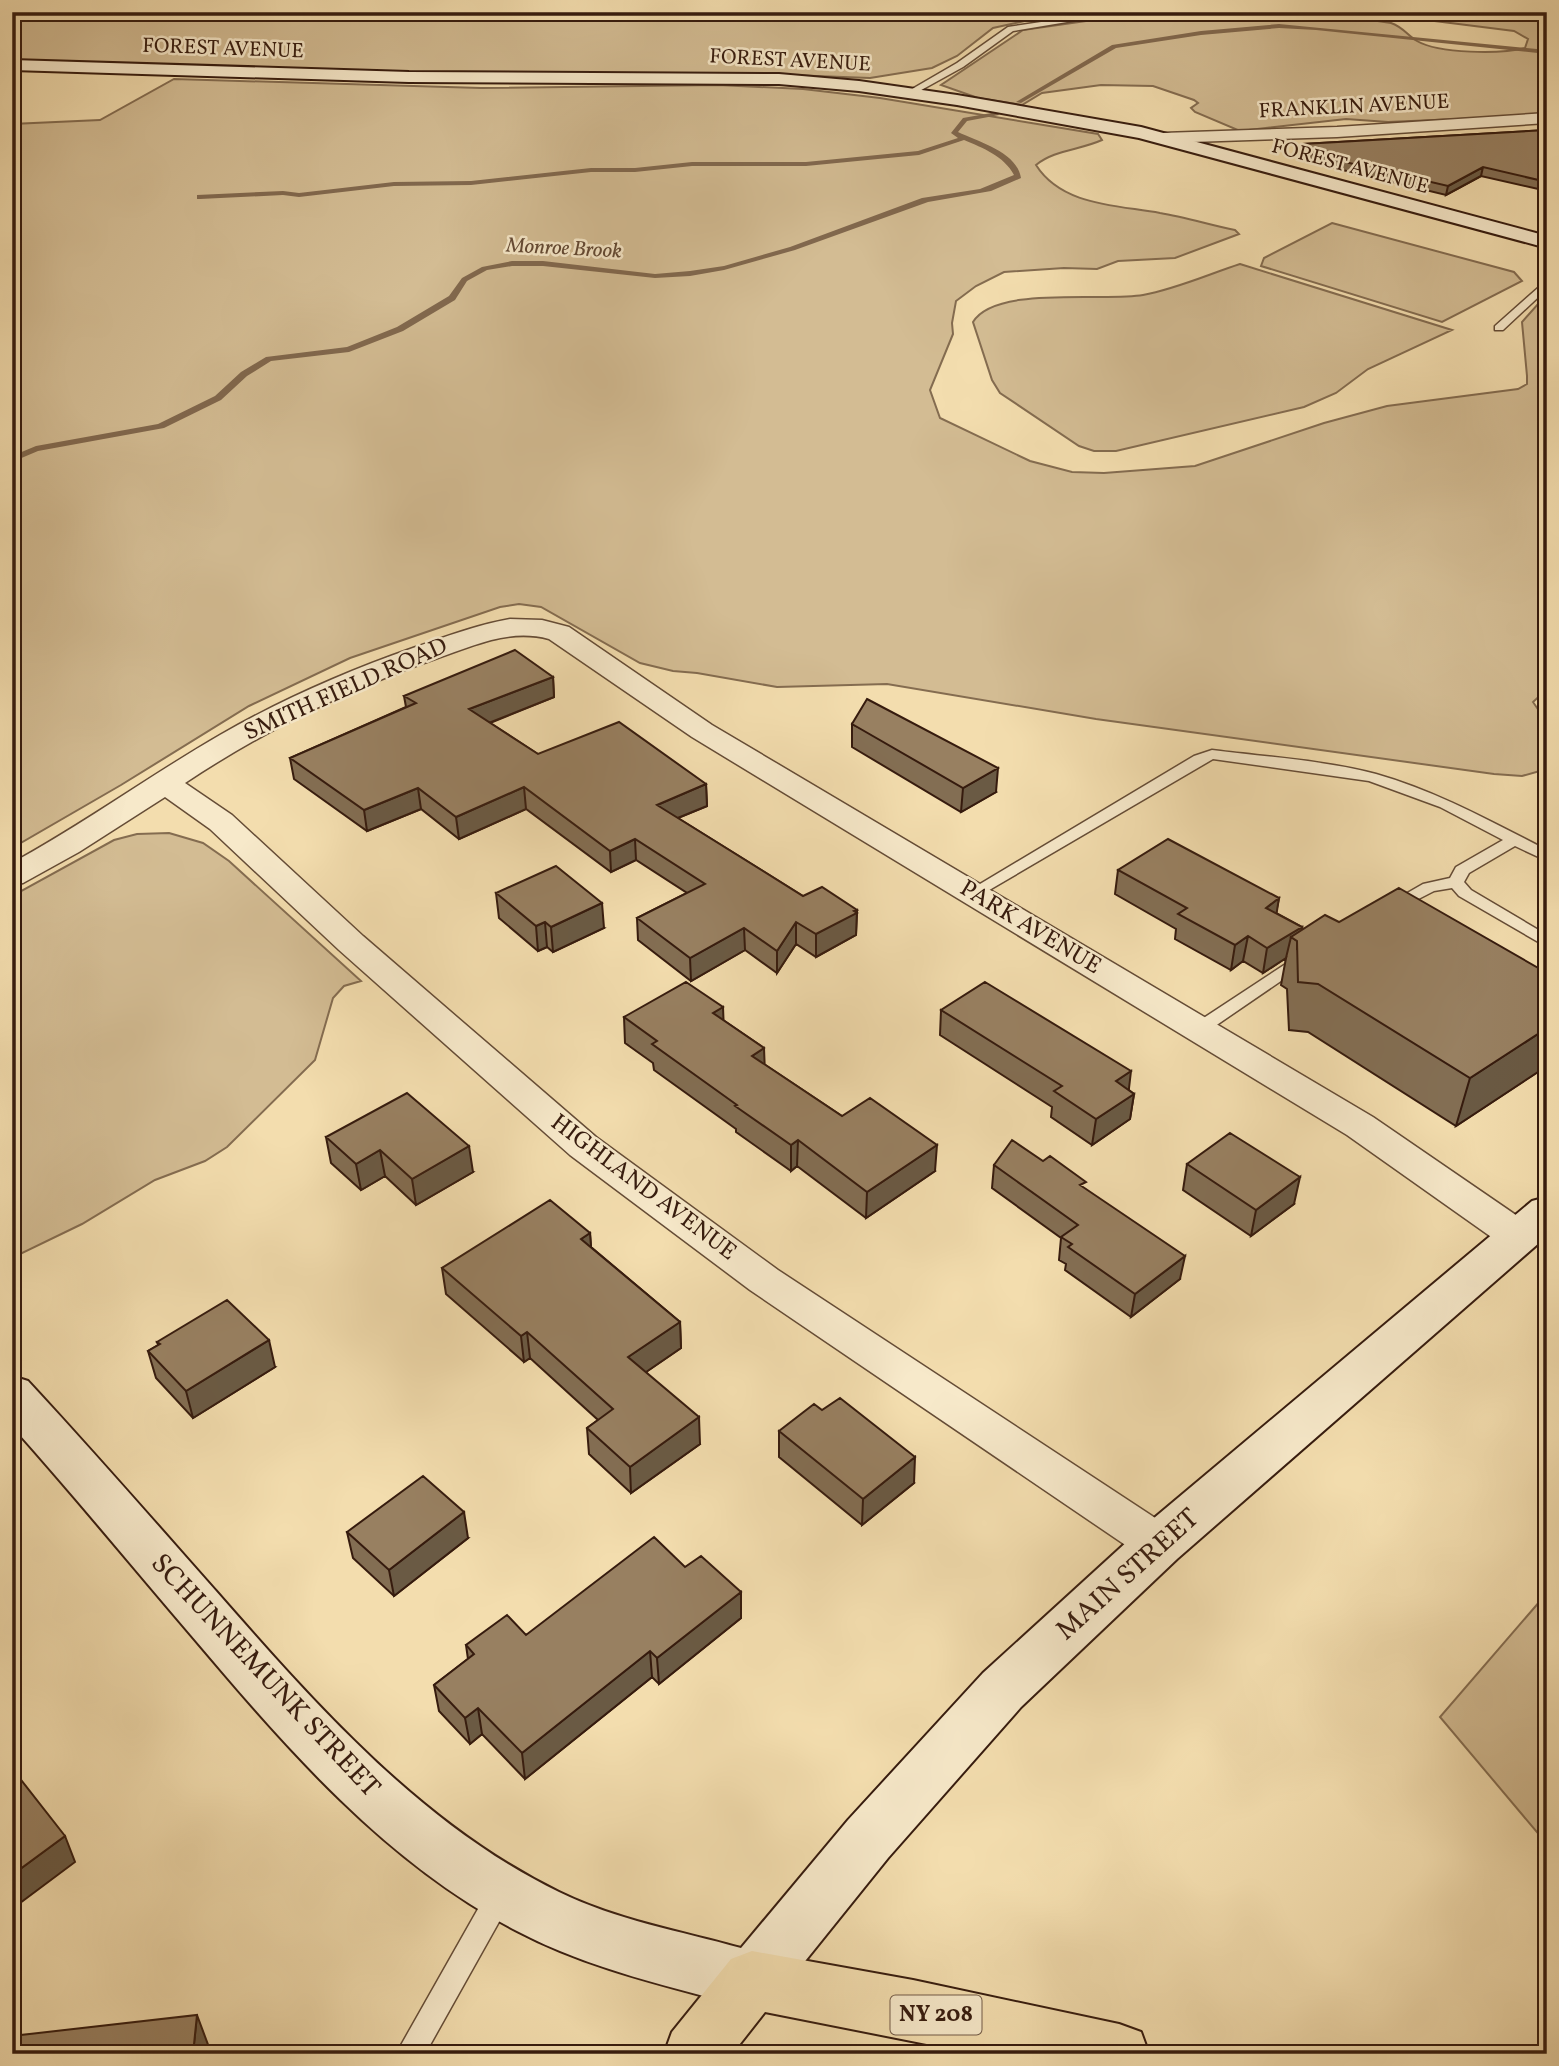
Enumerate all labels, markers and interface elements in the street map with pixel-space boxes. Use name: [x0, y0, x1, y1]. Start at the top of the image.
street label: FOREST AVENUE: [142, 32, 304, 66]
street label: FOREST AVENUE: [708, 42, 872, 80]
street label: FRANKLIN AVENUE: [1258, 88, 1450, 126]
street label: FOREST AVENUE: [1268, 132, 1432, 202]
water label: Monroe Brook: [505, 231, 623, 267]
street label: SMITH FIELD ROAD: [239, 630, 453, 750]
street label: PARK AVENUE: [953, 872, 1107, 984]
street label: HIGHLAND AVENUE: [543, 1107, 743, 1269]
street label: MAIN STREET: [1048, 1500, 1208, 1650]
street label: SCHUNNEMUNK STREET: [141, 1545, 389, 1807]
road number: NY 208: [890, 1996, 982, 2034]

